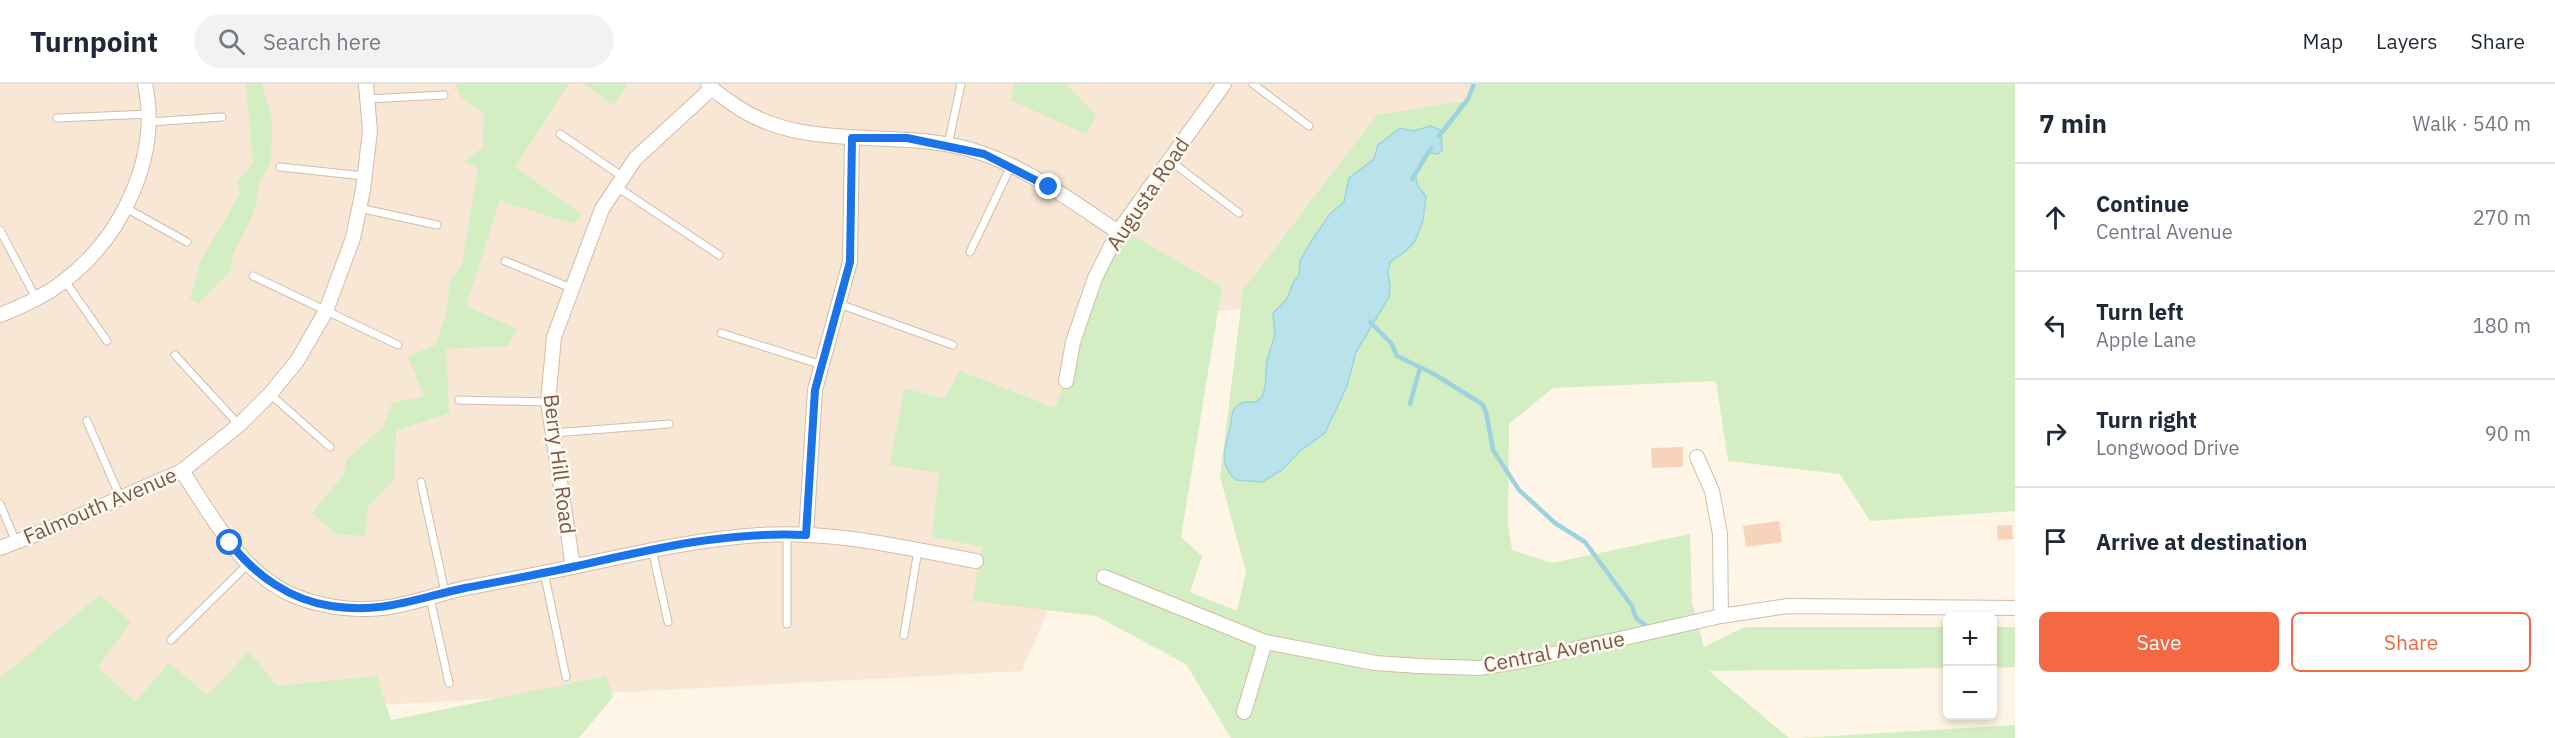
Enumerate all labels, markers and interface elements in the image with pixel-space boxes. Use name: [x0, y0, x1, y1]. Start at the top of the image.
search box: [194, 14, 614, 68]
text: Turnpoint: [30, 23, 158, 60]
icon: search: [215, 25, 248, 58]
text: Search here: [263, 27, 381, 56]
text: Map: [2303, 27, 2343, 55]
text: Layers: [2376, 27, 2438, 55]
text: Share: [2471, 27, 2525, 55]
text: 7 min: [2039, 106, 2107, 140]
text: Walk · 540 m: [2413, 110, 2531, 137]
street label: Augusta Road: [1099, 132, 1195, 255]
route end: [1035, 173, 1061, 199]
text: Continue: [2096, 189, 2189, 218]
icon: ahead: [2039, 201, 2072, 234]
text: 270 m: [2473, 204, 2531, 231]
text: Central Avenue: [2096, 218, 2233, 245]
text: Turn left: [2096, 297, 2184, 326]
icon: left: [2039, 309, 2072, 342]
text: 180 m: [2473, 312, 2531, 339]
text: Apple Lane: [2096, 326, 2196, 353]
street label: Berry Hill Road: [538, 392, 582, 536]
text: Turn right: [2096, 405, 2197, 434]
icon: right: [2039, 417, 2072, 450]
text: 90 m: [2485, 420, 2531, 447]
text: Longwood Drive: [2096, 434, 2239, 461]
street label: Falmouth Avenue: [19, 460, 181, 550]
icon: arrive: [2039, 525, 2072, 558]
text: Arrive at destination: [2096, 527, 2307, 556]
route start: [216, 529, 242, 555]
map controls: [1943, 612, 1997, 720]
button: +: [1943, 612, 1997, 666]
button: Save: [2039, 612, 2279, 672]
button: Share: [2291, 612, 2531, 672]
street label: Central Avenue: [1481, 624, 1627, 678]
button: −: [1943, 666, 1997, 720]

